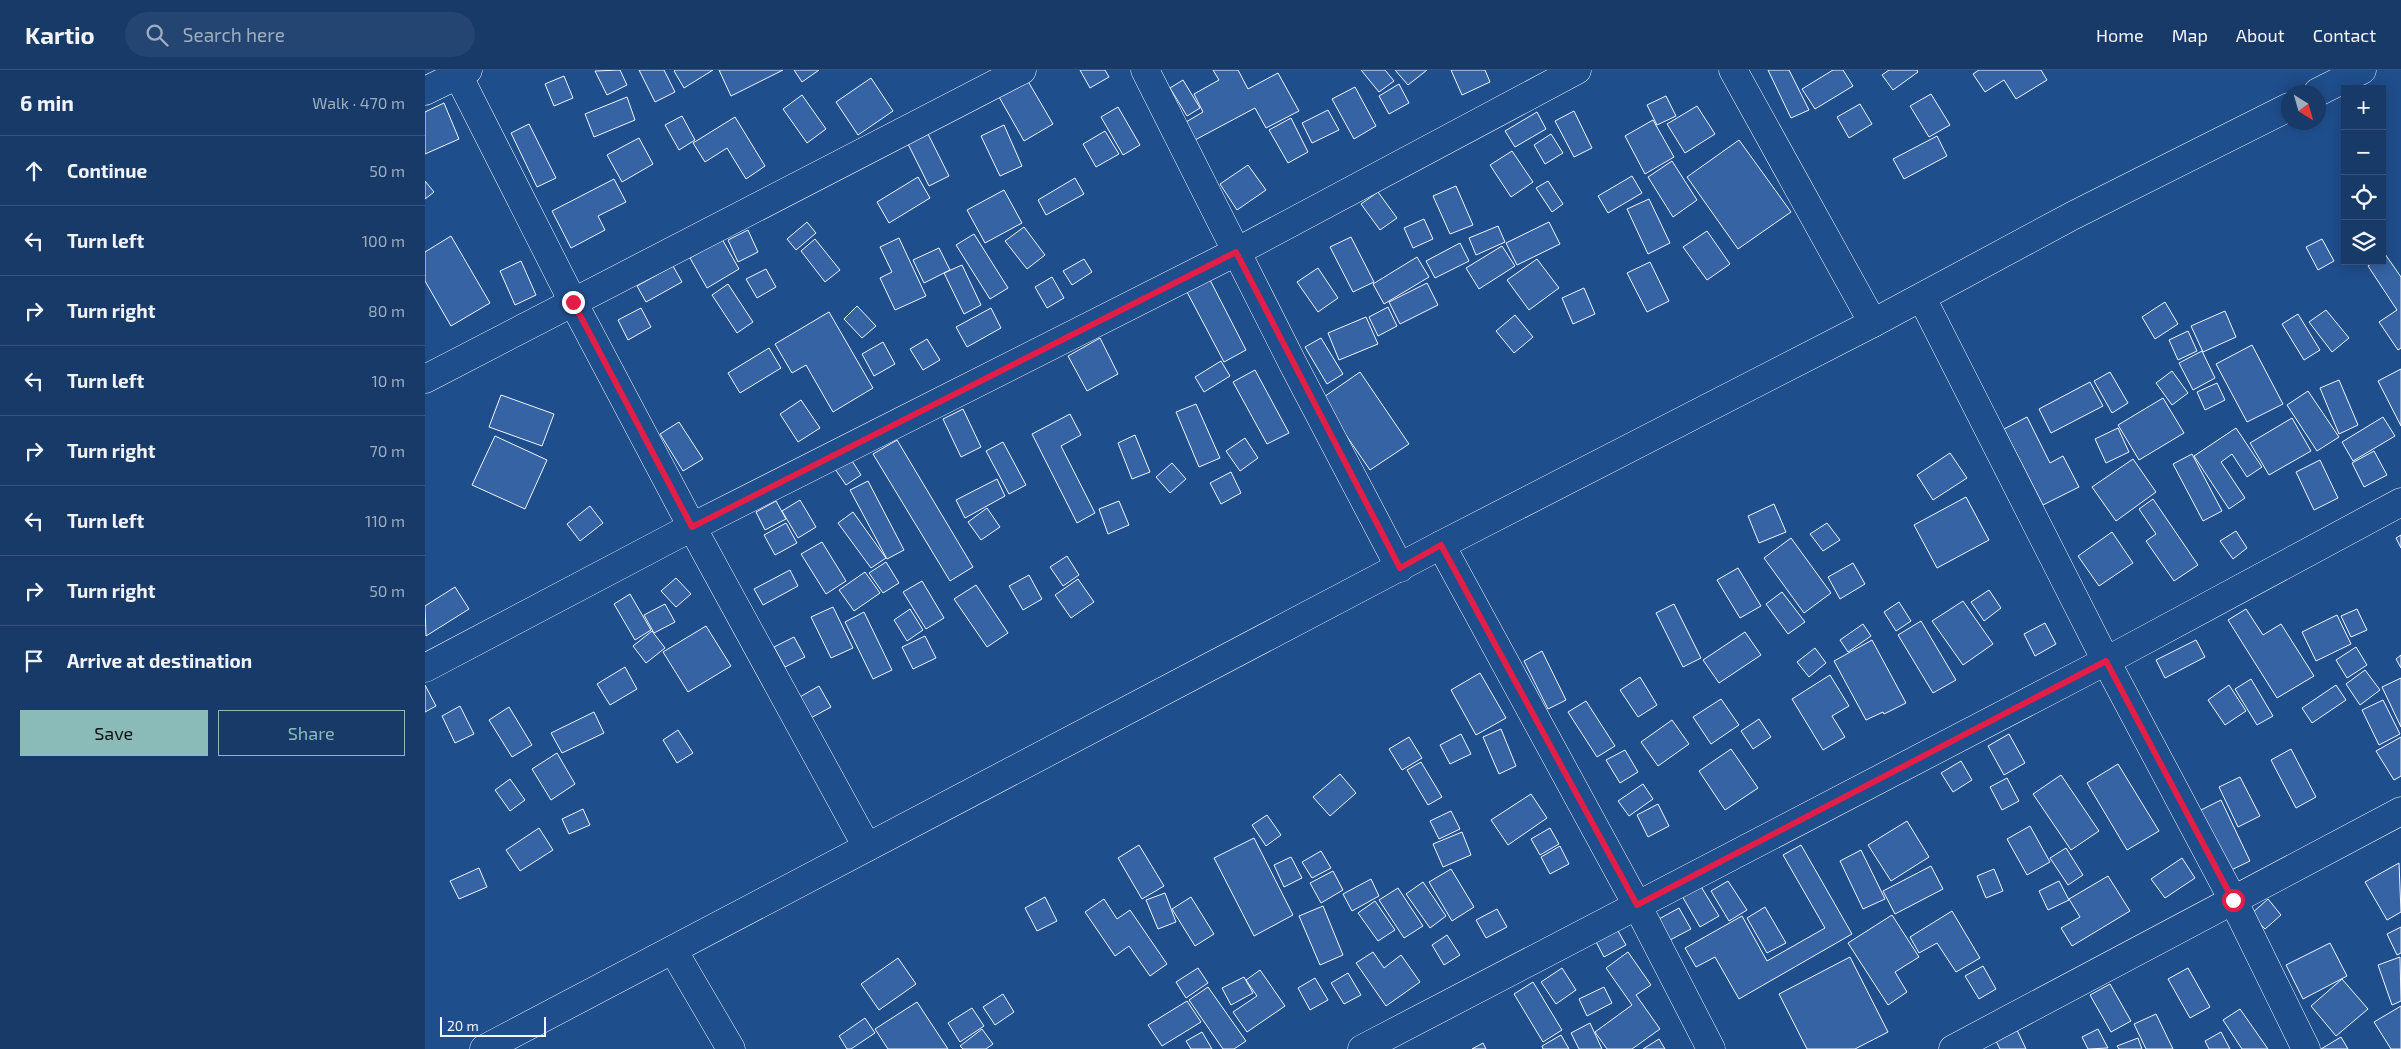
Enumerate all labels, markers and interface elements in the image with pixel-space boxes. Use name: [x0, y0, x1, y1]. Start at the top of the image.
search box: [125, 12, 475, 57]
text: Kartio: [25, 20, 95, 49]
icon: search: [143, 21, 171, 49]
text: Search here: [183, 23, 285, 46]
text: Home: [2096, 24, 2144, 46]
text: Map: [2172, 24, 2208, 46]
text: About: [2236, 24, 2285, 46]
text: Contact: [2313, 24, 2376, 46]
north arrow: [2281, 85, 2326, 130]
map controls: [2341, 85, 2386, 265]
button: +: [2341, 85, 2386, 130]
text: 6 min: [20, 90, 74, 115]
text: Walk · 470 m: [312, 93, 405, 112]
button: −: [2341, 130, 2386, 175]
icon: ahead: [20, 157, 48, 185]
text: Continue: [67, 159, 147, 182]
text: 50 m: [369, 161, 405, 180]
button: locate: [2341, 175, 2386, 220]
button: layers: [2341, 220, 2386, 265]
icon: left: [20, 227, 48, 255]
text: Turn left: [67, 229, 144, 252]
text: 100 m: [362, 231, 405, 250]
route end: [562, 291, 585, 314]
icon: right: [20, 297, 48, 325]
text: Turn right: [67, 299, 155, 322]
text: 80 m: [368, 301, 405, 320]
icon: left: [20, 367, 48, 395]
text: Turn left: [67, 369, 144, 392]
text: 10 m: [371, 371, 405, 390]
icon: right: [20, 437, 48, 465]
text: Turn right: [67, 439, 155, 462]
text: 70 m: [370, 441, 405, 460]
icon: left: [20, 507, 48, 535]
text: Turn left: [67, 509, 144, 532]
text: 110 m: [365, 511, 405, 530]
icon: right: [20, 577, 48, 605]
text: Turn right: [67, 579, 155, 602]
text: 50 m: [369, 581, 405, 600]
icon: arrive: [20, 647, 48, 675]
text: Arrive at destination: [67, 649, 252, 672]
button: Save: [20, 710, 208, 756]
button: Share: [218, 710, 405, 756]
route start: [2222, 889, 2245, 912]
scale bar: [440, 1014, 546, 1037]
text: 20 m: [447, 1017, 479, 1034]

